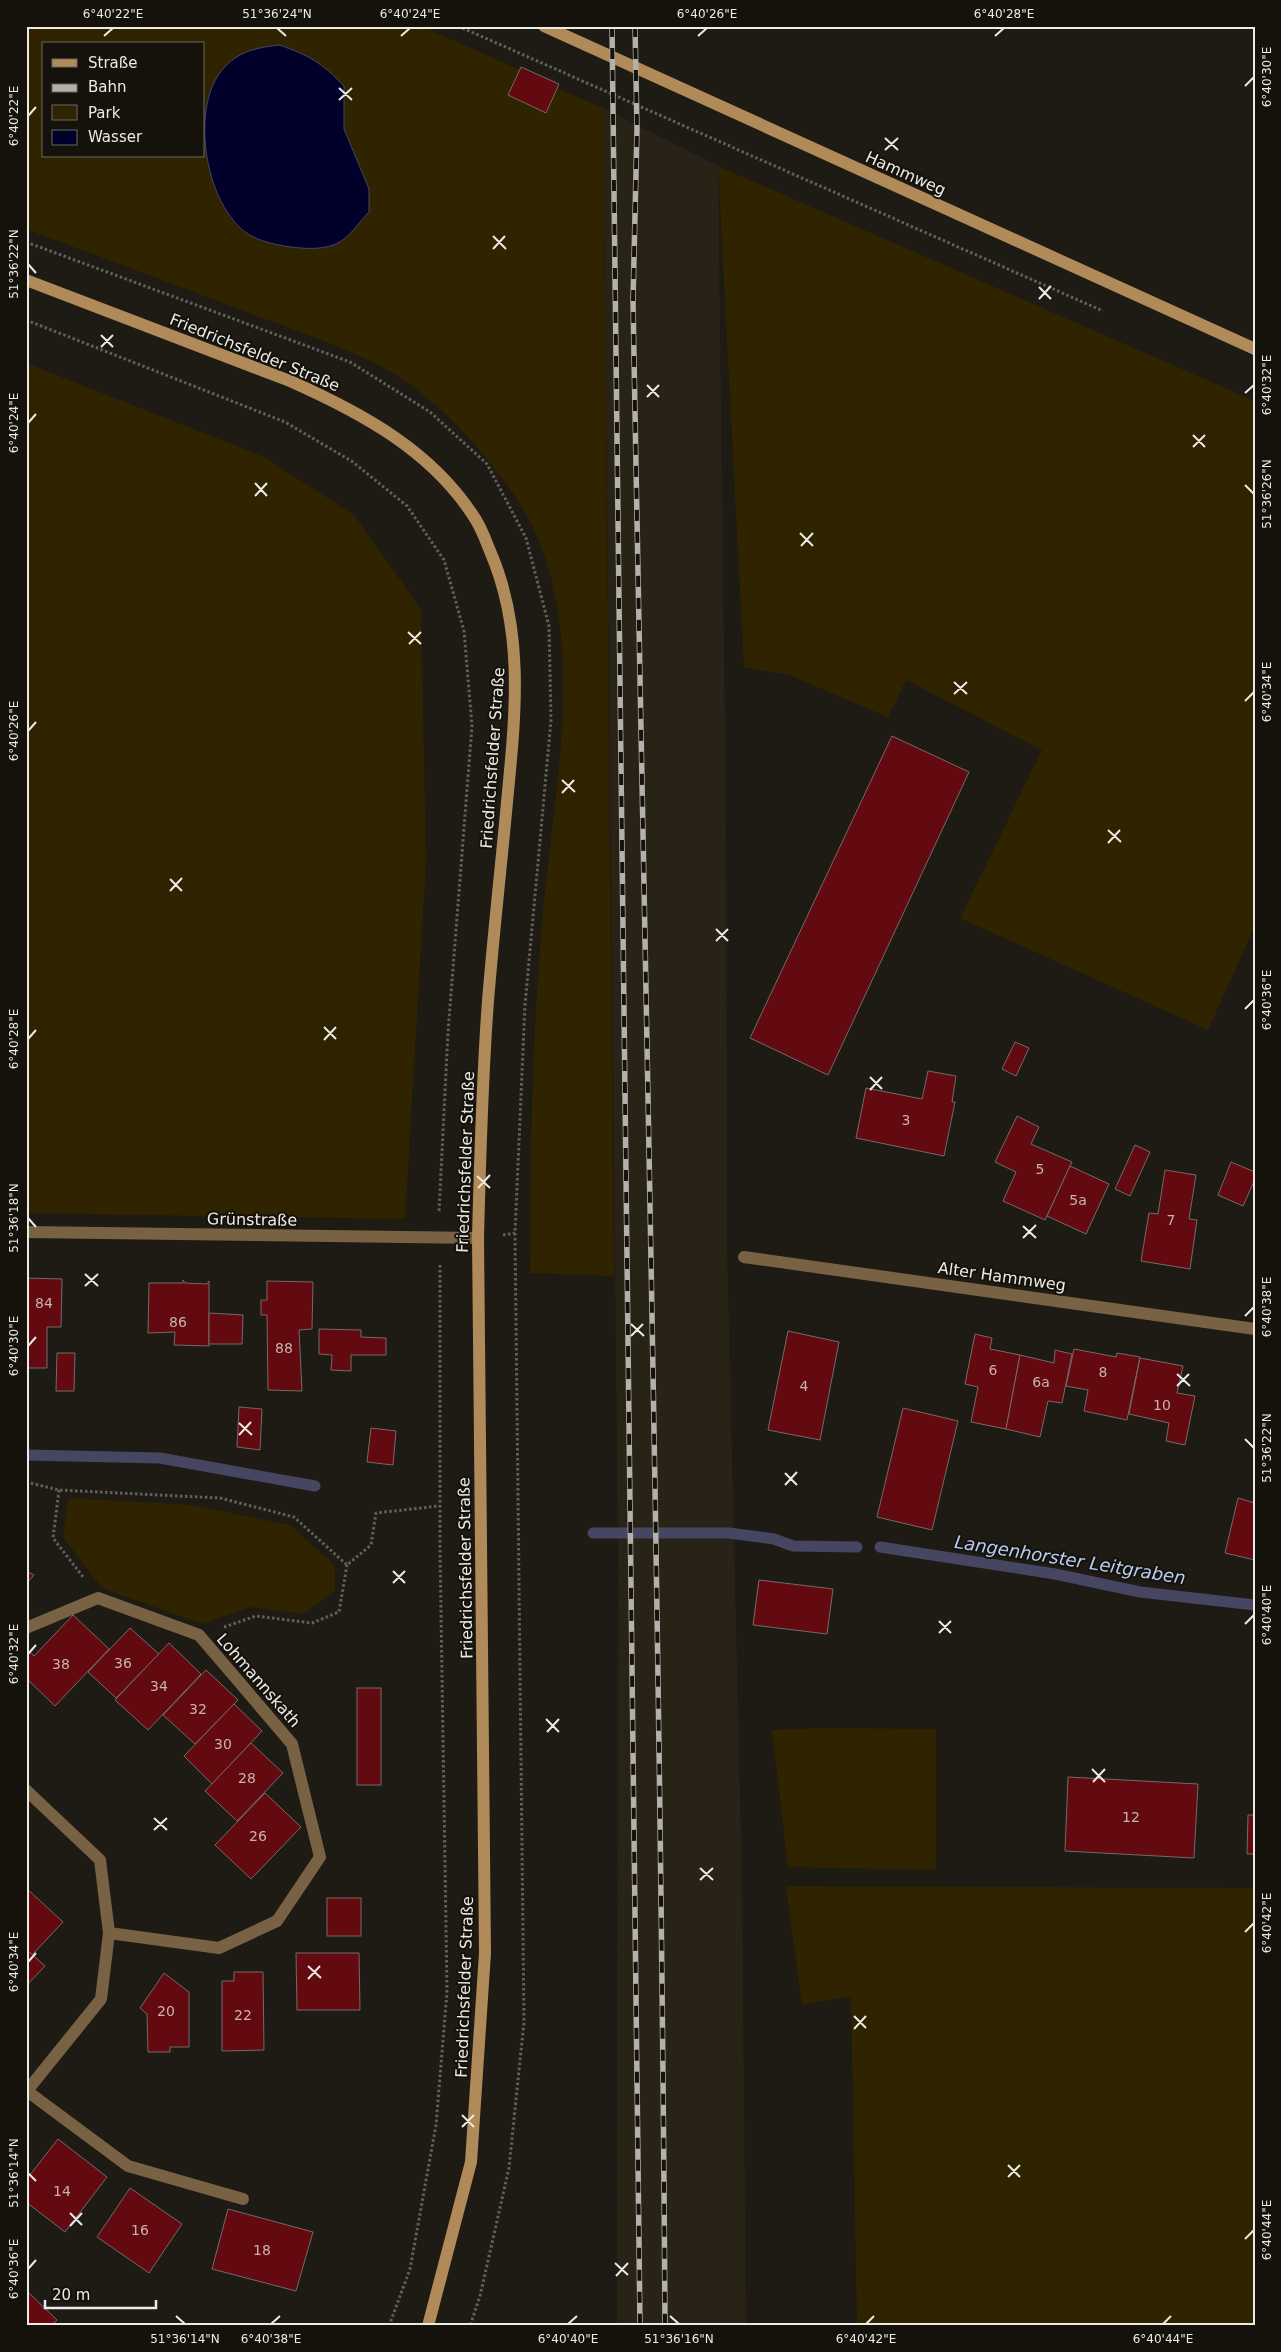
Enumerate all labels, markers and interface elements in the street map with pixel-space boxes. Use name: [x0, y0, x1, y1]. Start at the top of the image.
text: 6°40'22"E: [83, 7, 143, 21]
text: 51°36'24"N: [242, 7, 312, 21]
text: 6°40'24"E: [380, 7, 440, 21]
text: 6°40'26"E: [677, 7, 737, 21]
text: 6°40'28"E: [974, 7, 1034, 21]
legend: [42, 42, 205, 158]
text: 6°40'30"E: [1260, 47, 1274, 107]
text: Straße: [88, 54, 137, 72]
text: Bahn: [88, 78, 127, 96]
text: 6°40'22"E: [7, 86, 21, 146]
text: Park: [88, 104, 121, 122]
text: Wasser: [88, 128, 143, 146]
street label: Hammweg: [863, 147, 949, 200]
text: 51°36'22"N: [7, 229, 21, 299]
street label: Friedrichsfelder Straße: [167, 310, 343, 395]
text: 6°40'32"E: [1260, 355, 1274, 415]
text: 6°40'24"E: [7, 393, 21, 453]
text: 51°36'26"N: [1260, 459, 1274, 529]
text: 6°40'34"E: [1260, 662, 1274, 722]
street label: Friedrichsfelder Straße: [477, 667, 508, 849]
text: 6°40'26"E: [7, 701, 21, 761]
text: 6°40'36"E: [1260, 970, 1274, 1030]
text: 6°40'28"E: [7, 1009, 21, 1069]
street label: Friedrichsfelder Straße: [453, 1071, 478, 1253]
house number: 3: [902, 1112, 910, 1128]
house number: 5: [1036, 1161, 1044, 1177]
text: 51°36'18"N: [7, 1183, 21, 1253]
house number: 5a: [1069, 1192, 1087, 1208]
street label: Grünstraße: [207, 1209, 297, 1230]
house number: 7: [1167, 1212, 1175, 1228]
street label: Alter Hammweg: [937, 1258, 1067, 1295]
text: 6°40'38"E: [1260, 1277, 1274, 1337]
house number: 84: [35, 1295, 53, 1311]
house number: 86: [169, 1314, 187, 1330]
text: 6°40'30"E: [7, 1316, 21, 1376]
house number: 88: [275, 1340, 293, 1356]
house number: 6: [989, 1362, 998, 1378]
house number: 8: [1099, 1364, 1107, 1380]
house number: 6a: [1032, 1374, 1050, 1390]
house number: 4: [800, 1378, 809, 1394]
house number: 10: [1153, 1397, 1171, 1413]
text: 51°36'22"N: [1260, 1413, 1274, 1483]
street label: Friedrichsfelder Straße: [454, 1477, 477, 1659]
water label: Langenhorster Leitgraben: [953, 1531, 1187, 1588]
text: 6°40'40"E: [1260, 1585, 1274, 1645]
text: 6°40'32"E: [7, 1624, 21, 1684]
street label: Lohmannskath: [213, 1630, 304, 1731]
house number: 36: [114, 1655, 132, 1671]
house number: 38: [52, 1656, 70, 1672]
house number: 34: [150, 1678, 168, 1694]
house number: 32: [189, 1701, 207, 1717]
house number: 30: [214, 1736, 232, 1752]
house number: 28: [238, 1770, 256, 1786]
house number: 12: [1122, 1809, 1140, 1825]
house number: 26: [249, 1828, 267, 1844]
text: 6°40'42"E: [1260, 1893, 1274, 1953]
street label: Friedrichsfelder Straße: [452, 1896, 477, 2078]
text: 6°40'34"E: [7, 1932, 21, 1992]
house number: 20: [157, 2003, 175, 2019]
house number: 22: [234, 2007, 252, 2023]
text: 51°36'14"N: [7, 2138, 21, 2208]
house number: 14: [53, 2183, 71, 2199]
text: 6°40'44"E: [1260, 2200, 1274, 2260]
house number: 16: [131, 2222, 149, 2238]
text: 6°40'36"E: [7, 2239, 21, 2299]
house number: 18: [253, 2242, 271, 2258]
scale bar: [45, 2277, 156, 2309]
text: 20 m: [52, 2286, 90, 2304]
text: 51°36'14"N: [150, 2332, 220, 2346]
text: 6°40'38"E: [241, 2332, 301, 2346]
text: 6°40'40"E: [538, 2332, 598, 2346]
text: 51°36'16"N: [644, 2332, 714, 2346]
text: 6°40'42"E: [836, 2332, 896, 2346]
text: 6°40'44"E: [1133, 2332, 1193, 2346]

